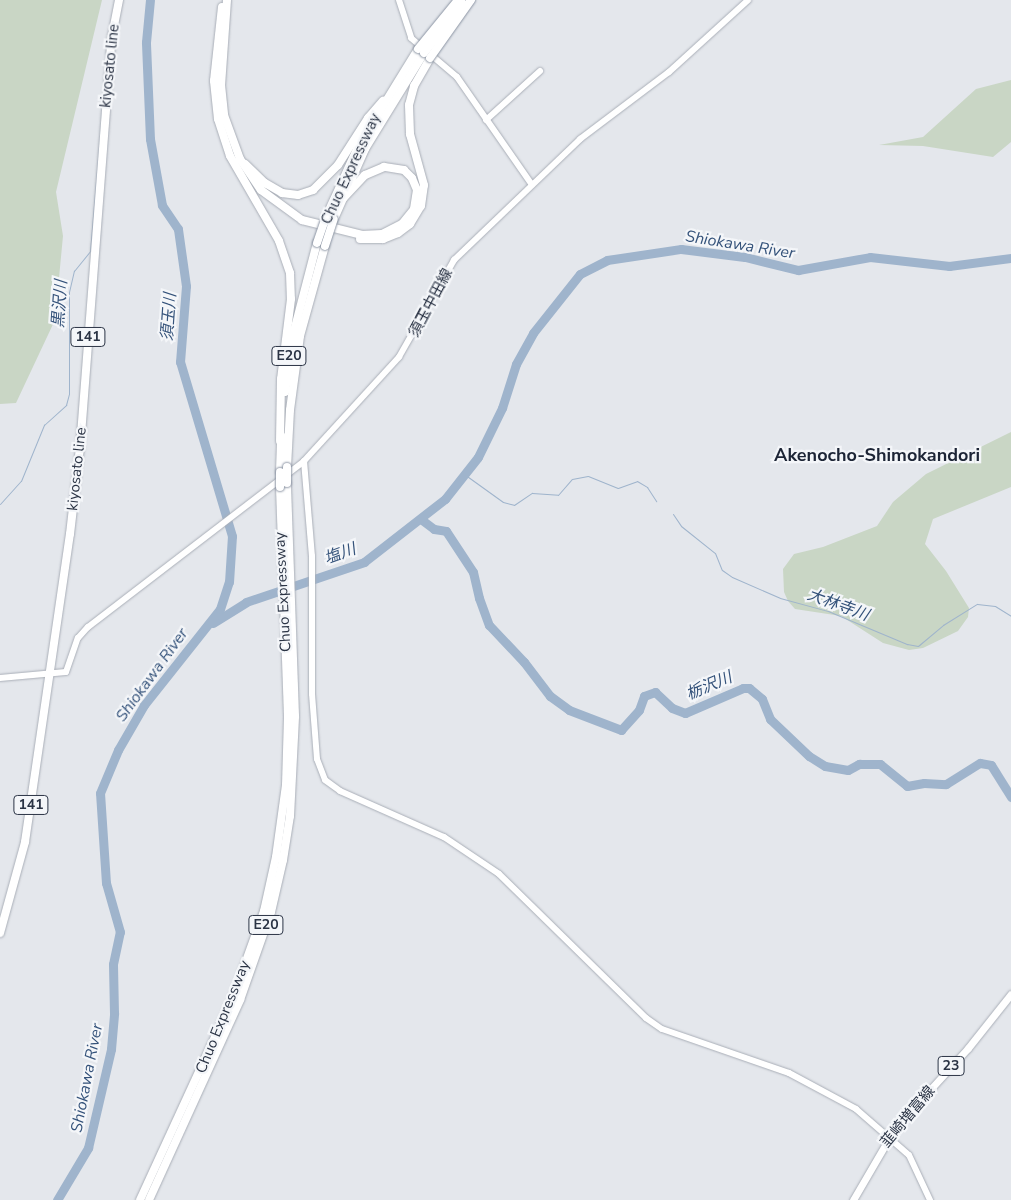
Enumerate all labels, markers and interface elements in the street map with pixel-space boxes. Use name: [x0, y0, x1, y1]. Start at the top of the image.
street label: kiyosato line: [97, 23, 123, 109]
street label: Chuo Expressway: [317, 111, 385, 227]
water label: Shiokawa River: [684, 227, 796, 263]
street label: 須玉中田線: [405, 266, 457, 340]
water label: 黒沢川: [49, 279, 71, 329]
water label: 須玉川: [158, 292, 180, 342]
road number: 141: [69, 326, 107, 348]
road number: E20: [270, 344, 308, 368]
street label: kiyosato line: [64, 426, 90, 512]
district label: Akenocho-Shimokandori: [774, 444, 980, 466]
street label: Chuo Expressway: [271, 532, 295, 652]
water label: 塩川: [322, 540, 358, 568]
water label: 大林寺川: [805, 585, 871, 625]
water label: Shiokawa River: [112, 625, 192, 725]
water label: 栃沢川: [683, 668, 735, 704]
road number: 141: [12, 794, 50, 816]
road number: E20: [247, 914, 285, 936]
street label: Chuo Expressway: [192, 958, 254, 1076]
water label: Shiokawa River: [67, 1022, 107, 1134]
road number: 23: [937, 1054, 965, 1078]
street label: 韮崎増富線: [877, 1082, 939, 1152]

